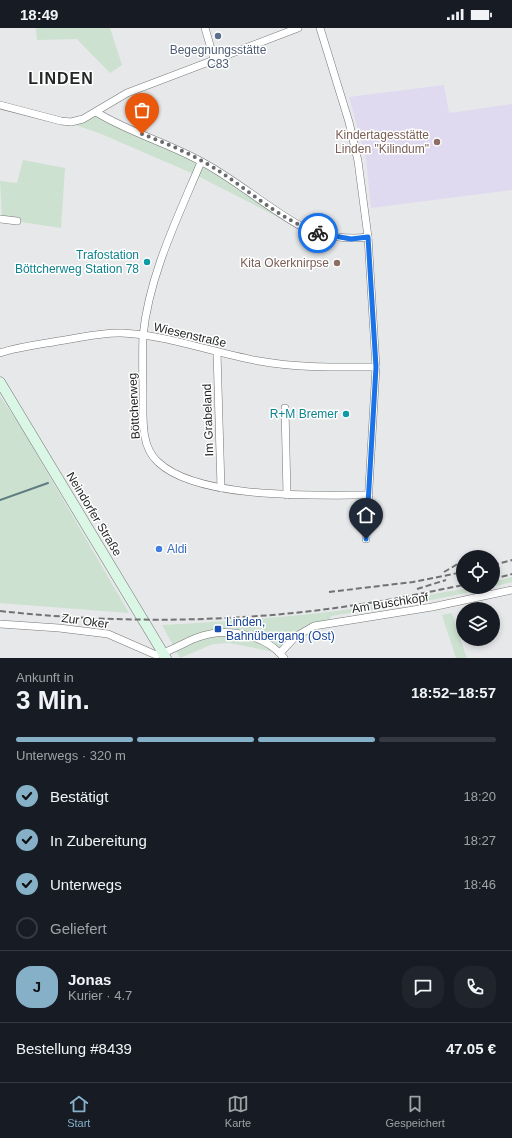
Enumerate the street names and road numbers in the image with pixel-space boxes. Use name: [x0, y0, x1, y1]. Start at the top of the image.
street label: Wiesenstraße: [152, 320, 228, 350]
street label: Böttcherweg: [125, 372, 143, 440]
street label: Im Grabeland: [200, 383, 216, 457]
street label: Neindorfer Straße: [63, 470, 125, 559]
street label: Am Buschkopf: [351, 590, 430, 616]
street label: Zur Oker: [61, 611, 109, 631]

